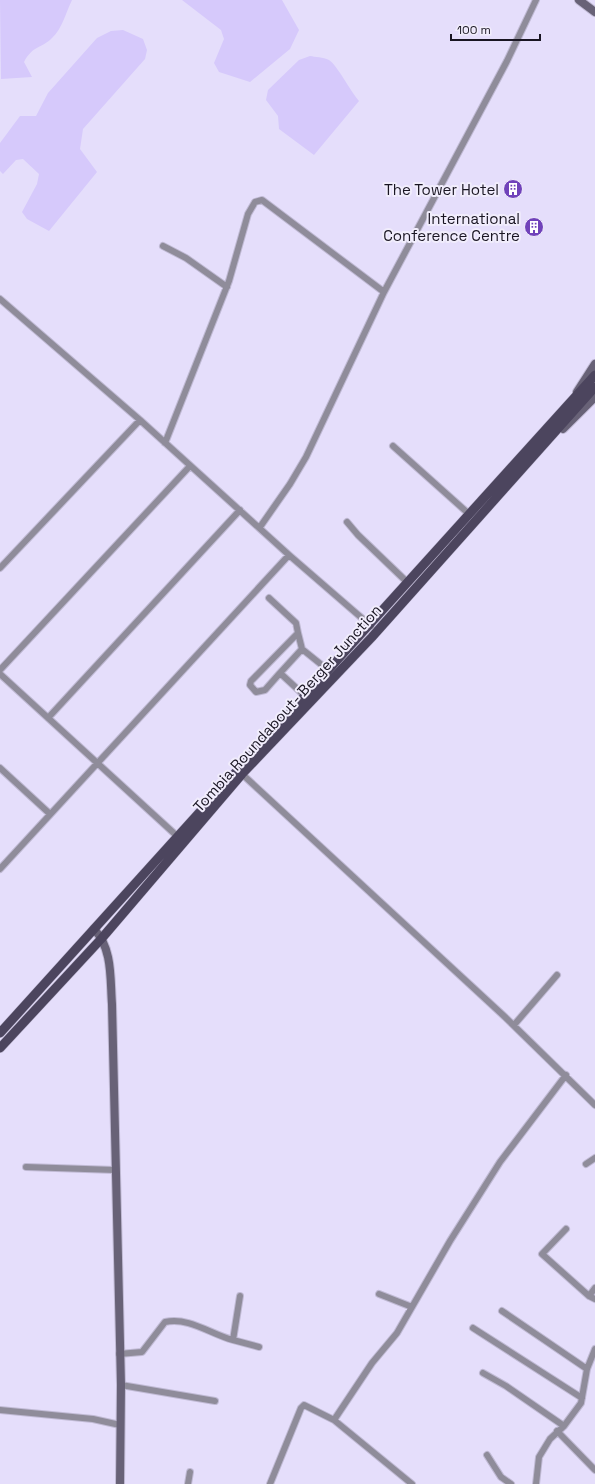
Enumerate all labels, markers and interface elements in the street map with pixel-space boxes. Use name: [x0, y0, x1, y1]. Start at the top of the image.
scale bar: [451, 16, 540, 42]
text: 100 m: [457, 22, 491, 38]
building icon: The Tower Hotel: [502, 178, 524, 200]
place label: The Tower Hotel: [384, 180, 499, 199]
place label: International Conference Centre: [383, 209, 520, 245]
building icon: International Conference Centre: [523, 216, 545, 238]
street label: Tombia Roundabout- Berger Junction: [189, 600, 385, 816]

